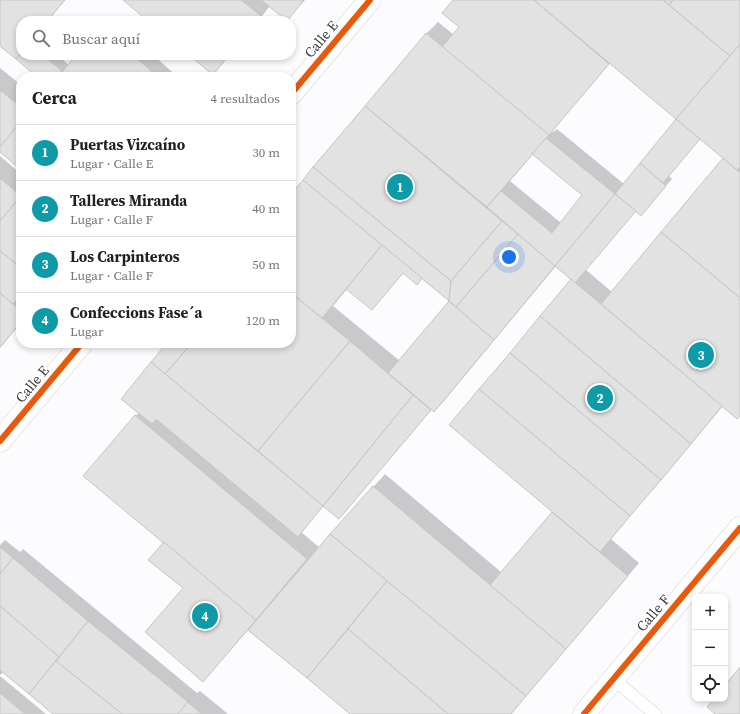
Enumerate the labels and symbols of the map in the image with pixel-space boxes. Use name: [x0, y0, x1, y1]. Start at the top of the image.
street label: Calle E: [299, 16, 343, 62]
pin: 1: [387, 172, 413, 202]
your location: [499, 247, 519, 267]
pin: 3: [688, 340, 714, 370]
street label: Calle E: [10, 361, 54, 407]
pin: 2: [587, 383, 613, 413]
street label: Calle F: [632, 590, 674, 636]
pin: 4: [192, 601, 218, 631]

